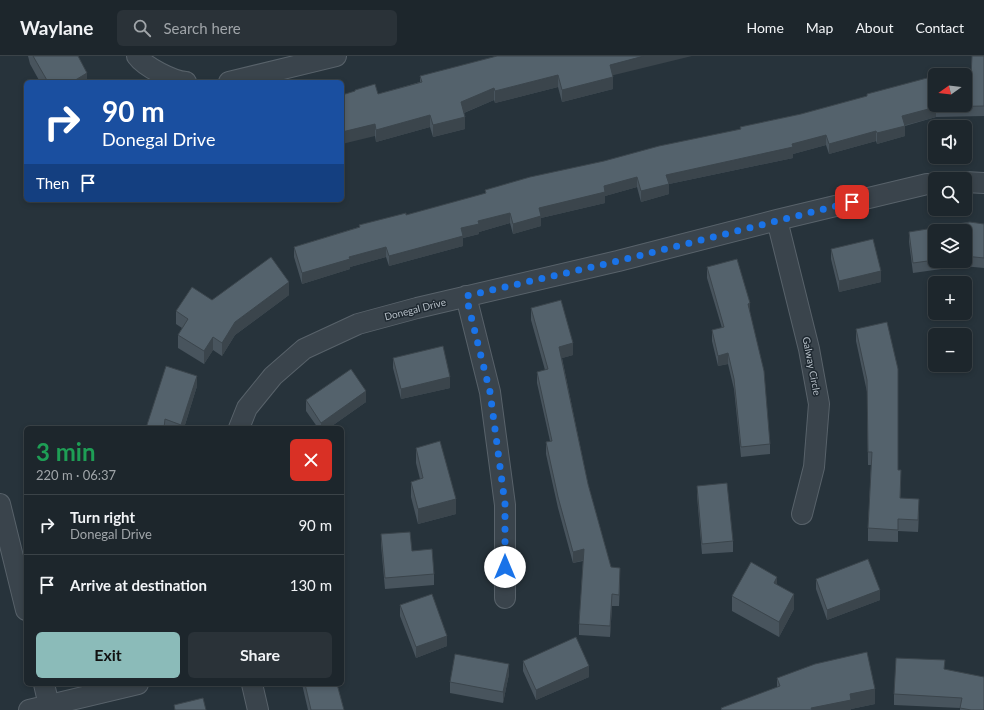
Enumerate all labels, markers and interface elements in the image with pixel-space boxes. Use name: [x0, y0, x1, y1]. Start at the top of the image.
search box: [117, 10, 397, 46]
text: Waylane: [20, 16, 93, 39]
icon: search: [131, 17, 153, 39]
text: Search here: [163, 19, 241, 37]
text: Home: [746, 19, 784, 36]
text: Map: [806, 19, 833, 36]
text: About: [855, 19, 893, 36]
text: Contact: [915, 19, 964, 36]
north arrow: [928, 68, 972, 112]
map controls: [928, 68, 972, 372]
text: 90 m: [102, 94, 165, 128]
icon: right: [36, 96, 88, 148]
button: sound: [928, 120, 972, 164]
text: Donegal Drive: [102, 128, 215, 150]
icon: arrive: [77, 172, 99, 194]
button: search: [928, 172, 972, 216]
text: Then: [36, 174, 69, 192]
pin: [835, 185, 869, 219]
icon: arrive: [841, 191, 863, 213]
button: layers: [928, 224, 972, 268]
button: +: [928, 276, 972, 320]
street label: Donegal Drive: [383, 296, 447, 322]
button: −: [928, 328, 972, 372]
street label: Galway Circle: [800, 336, 824, 396]
text: 3 min: [36, 437, 96, 466]
button: close: [290, 439, 332, 481]
text: 220 m · 06:37: [36, 467, 116, 483]
text: Turn right: [70, 508, 135, 526]
icon: right: [36, 514, 58, 536]
text: 90 m: [298, 516, 332, 534]
text: Donegal Drive: [70, 526, 152, 542]
position arrow: [484, 546, 526, 588]
icon: arrive: [36, 574, 58, 596]
text: Arrive at destination: [70, 576, 207, 594]
text: 130 m: [290, 576, 332, 594]
button: Exit: [36, 632, 180, 678]
button: Share: [188, 632, 332, 678]

